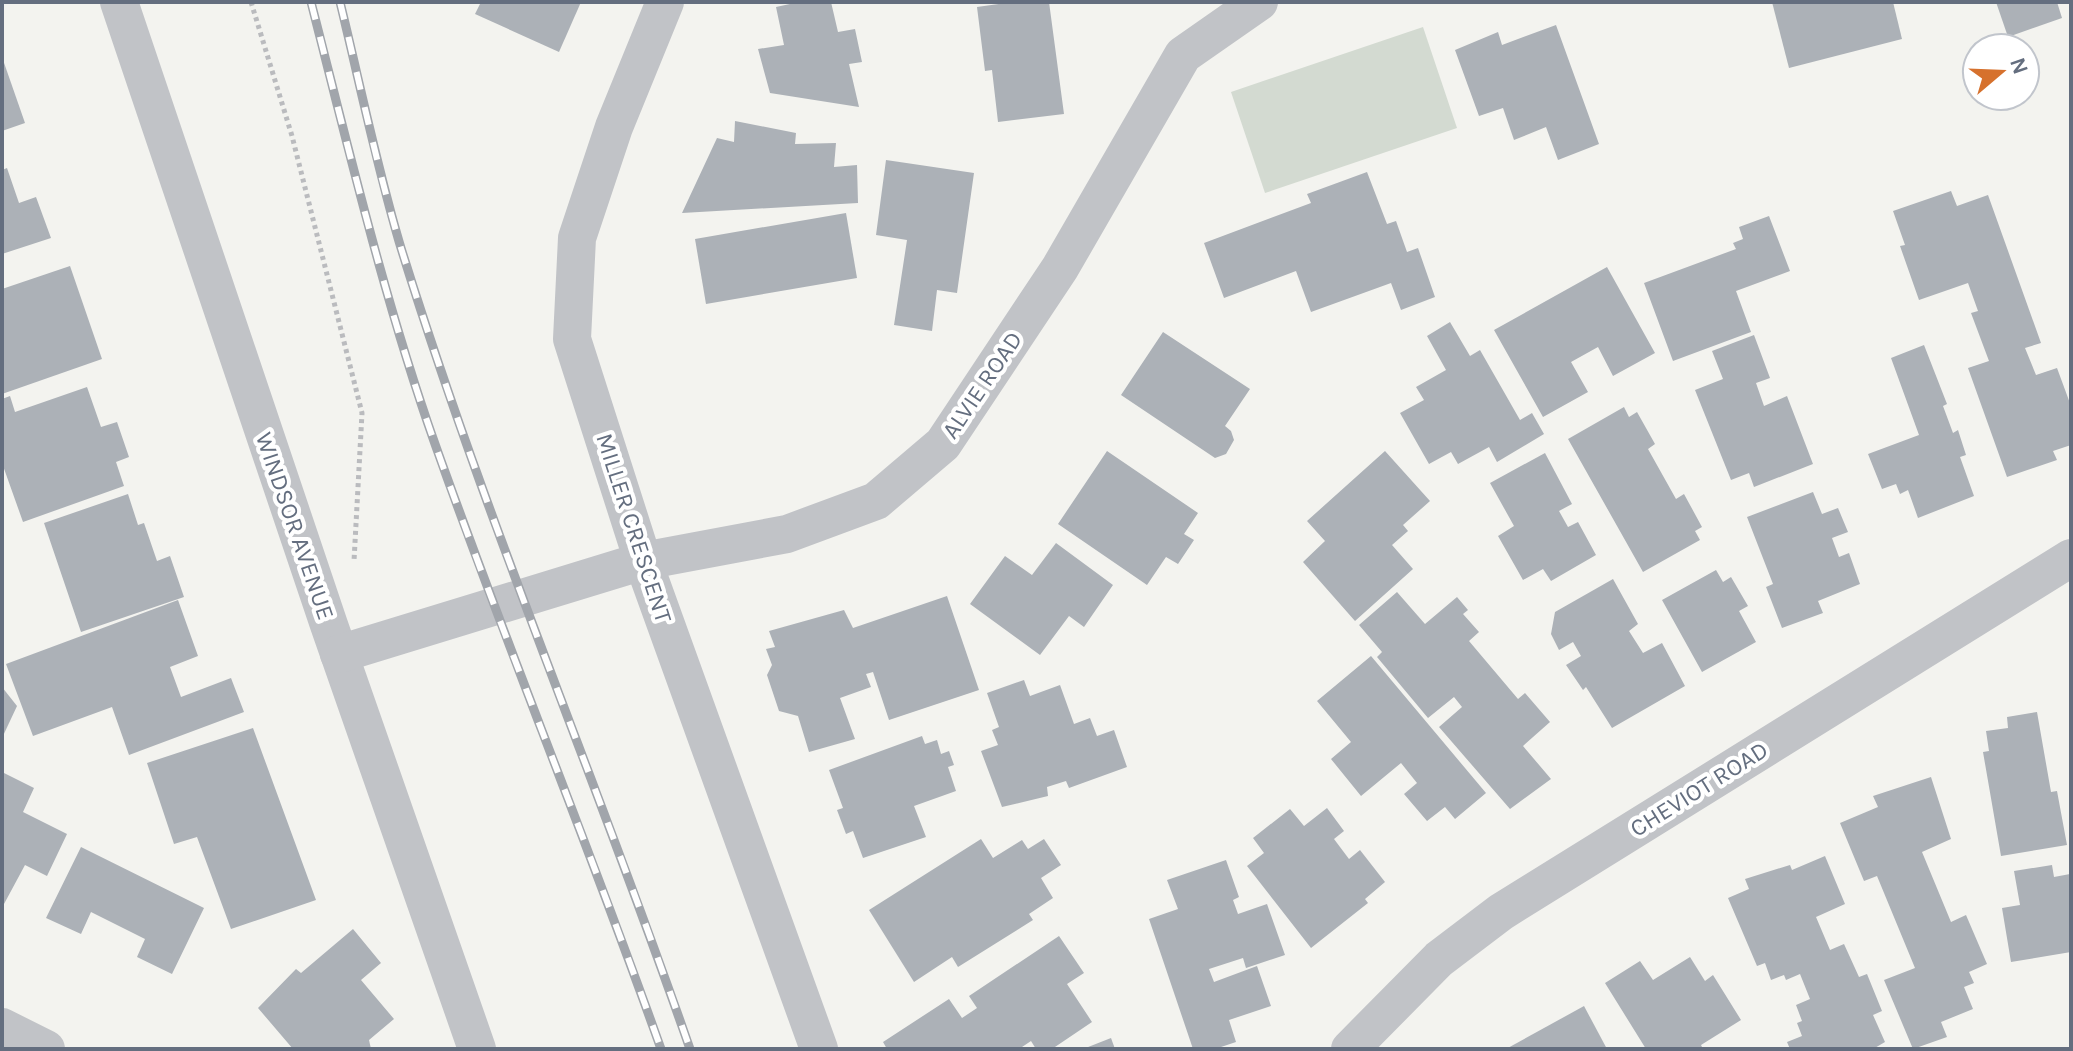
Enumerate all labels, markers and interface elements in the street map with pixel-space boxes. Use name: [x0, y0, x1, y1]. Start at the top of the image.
north arrow: [1961, 32, 2041, 112]
text: N: [2004, 54, 2034, 78]
street label: ALVIE ROAD: [936, 326, 1028, 444]
street label: WINDSOR AVENUE: [250, 429, 340, 623]
street label: MILLER CRESCENT: [590, 430, 678, 626]
street label: CHEVIOT ROAD: [1625, 735, 1773, 843]

